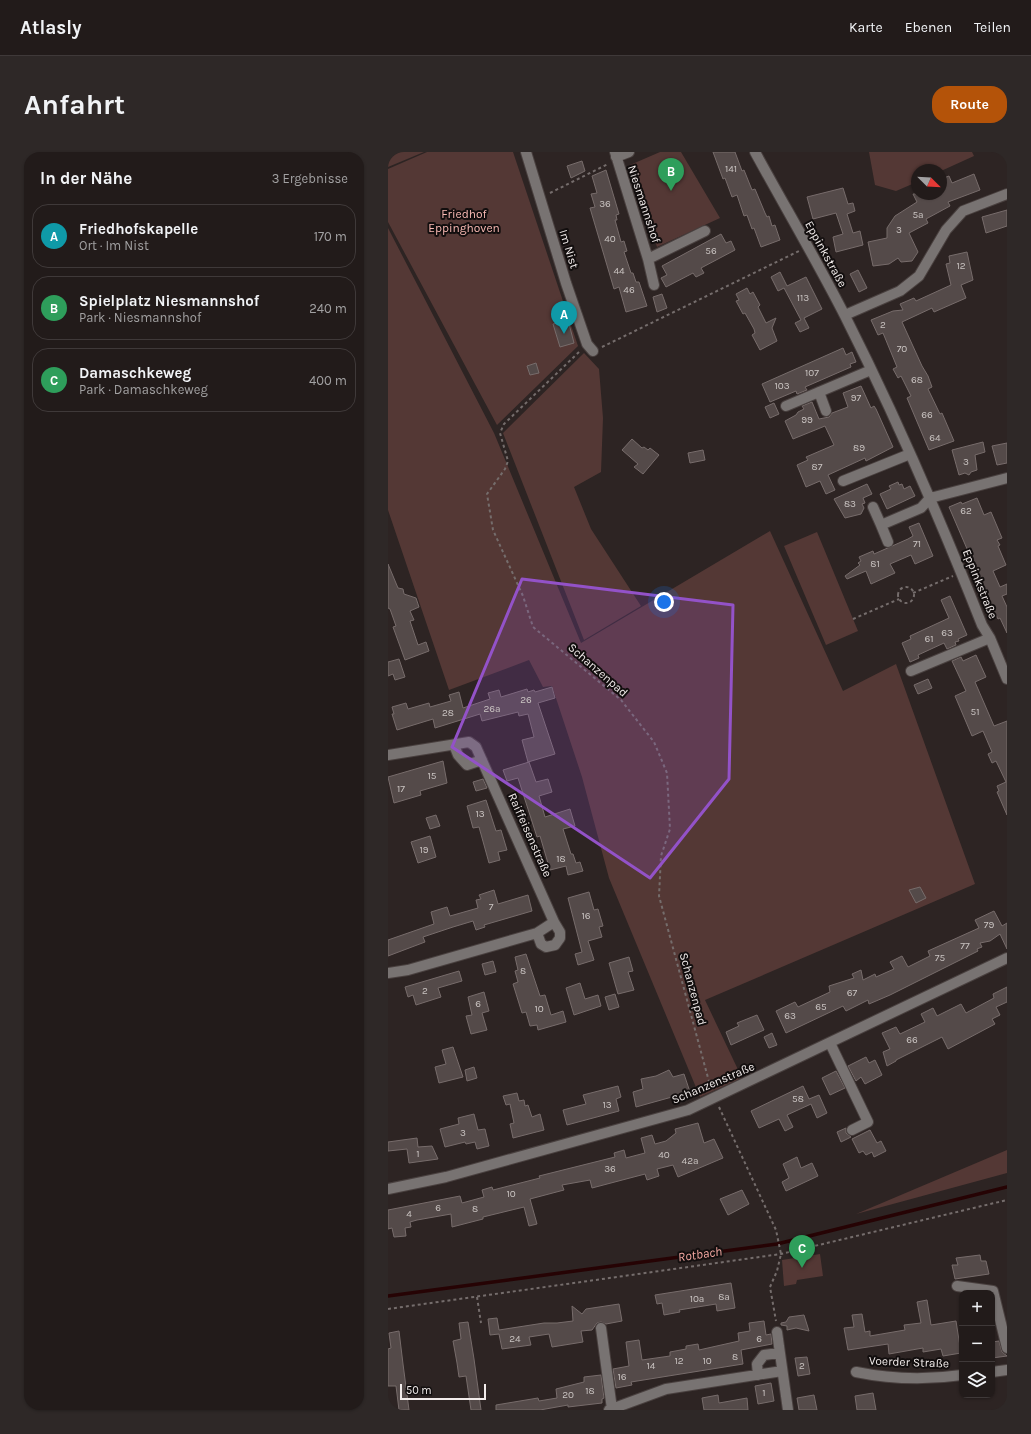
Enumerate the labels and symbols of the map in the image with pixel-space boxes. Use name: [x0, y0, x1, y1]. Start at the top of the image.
pin: B: [658, 158, 684, 191]
street label: Niesmannshof: [625, 163, 663, 245]
house number: 141: [725, 163, 737, 175]
north arrow: [911, 164, 947, 200]
house number: 36: [599, 198, 611, 210]
park label: Friedhof Eppinghoven: [428, 207, 500, 235]
house number: 5a: [912, 209, 924, 221]
street label: Eppinkstraße: [802, 218, 850, 290]
house number: 3: [896, 224, 902, 236]
street label: Im Nist: [556, 228, 582, 271]
house number: 40: [604, 233, 616, 245]
house number: 56: [705, 245, 717, 257]
house number: 12: [956, 260, 966, 272]
house number: 44: [613, 265, 625, 277]
house number: 46: [623, 284, 635, 296]
house number: 113: [797, 292, 809, 304]
pin: A: [551, 301, 577, 334]
house number: 2: [880, 319, 886, 331]
house number: 70: [897, 343, 907, 355]
house number: 107: [805, 367, 819, 379]
house number: 68: [911, 374, 923, 386]
house number: 103: [774, 380, 790, 392]
house number: 97: [851, 392, 862, 404]
house number: 66: [921, 409, 933, 421]
house number: 99: [801, 414, 813, 426]
house number: 64: [929, 432, 941, 444]
house number: 89: [853, 442, 865, 454]
house number: 3: [963, 456, 969, 468]
house number: 87: [812, 461, 823, 473]
house number: 83: [844, 498, 856, 510]
house number: 62: [960, 505, 972, 517]
house number: 71: [913, 538, 921, 550]
street label: Eppinkstraße: [960, 547, 1000, 621]
house number: 81: [870, 558, 880, 570]
your location: [654, 592, 674, 612]
house number: 63: [941, 627, 953, 639]
house number: 61: [924, 633, 934, 645]
street label: Schanzenpad: [565, 640, 631, 700]
house number: 26: [520, 694, 532, 706]
house number: 26a: [483, 703, 501, 715]
house number: 51: [971, 706, 979, 718]
house number: 28: [442, 707, 454, 719]
house number: 15: [428, 770, 437, 782]
house number: 17: [397, 783, 405, 795]
street label: Raiffeisenstraße: [505, 791, 555, 879]
house number: 13: [475, 808, 485, 820]
house number: 19: [419, 844, 429, 856]
house number: 18: [556, 853, 566, 865]
house number: 7: [489, 901, 494, 913]
house number: 16: [581, 910, 591, 922]
house number: 79: [984, 919, 994, 931]
house number: 77: [960, 940, 970, 952]
street label: Schanzenpad: [677, 951, 709, 1027]
house number: 75: [935, 952, 946, 964]
house number: 8: [520, 965, 526, 977]
house number: 2: [422, 985, 428, 997]
house number: 67: [847, 987, 858, 999]
house number: 6: [475, 998, 481, 1010]
house number: 65: [815, 1001, 827, 1013]
house number: 10: [534, 1003, 544, 1015]
house number: 63: [784, 1010, 796, 1022]
house number: 66: [906, 1034, 918, 1046]
street label: Schanzenstraße: [669, 1059, 757, 1107]
house number: 58: [792, 1093, 804, 1105]
house number: 13: [602, 1099, 612, 1111]
house number: 3: [460, 1127, 466, 1139]
house number: 1: [416, 1148, 420, 1160]
house number: 40: [658, 1149, 670, 1161]
house number: 42a: [682, 1155, 698, 1167]
house number: 36: [604, 1163, 616, 1175]
house number: 10: [506, 1188, 516, 1200]
house number: 6: [435, 1202, 441, 1214]
house number: 8: [472, 1203, 478, 1215]
house number: 4: [406, 1208, 412, 1220]
pin: C: [789, 1235, 815, 1268]
water label: Rotbach: [677, 1243, 723, 1265]
house number: 8a: [718, 1291, 730, 1303]
house number: 10a: [690, 1293, 704, 1305]
house number: 24: [509, 1333, 521, 1345]
house number: 6: [756, 1333, 762, 1345]
house number: 8: [732, 1351, 738, 1363]
street label: Voerder Straße: [869, 1354, 949, 1370]
house number: 12: [674, 1355, 684, 1367]
house number: 10: [702, 1355, 712, 1367]
house number: 14: [647, 1360, 656, 1372]
house number: 2: [799, 1360, 805, 1372]
house number: 16: [617, 1371, 627, 1383]
scale bar: [400, 1382, 486, 1401]
house number: 18: [585, 1385, 595, 1397]
house number: 1: [762, 1387, 766, 1399]
house number: 20: [562, 1389, 574, 1401]

